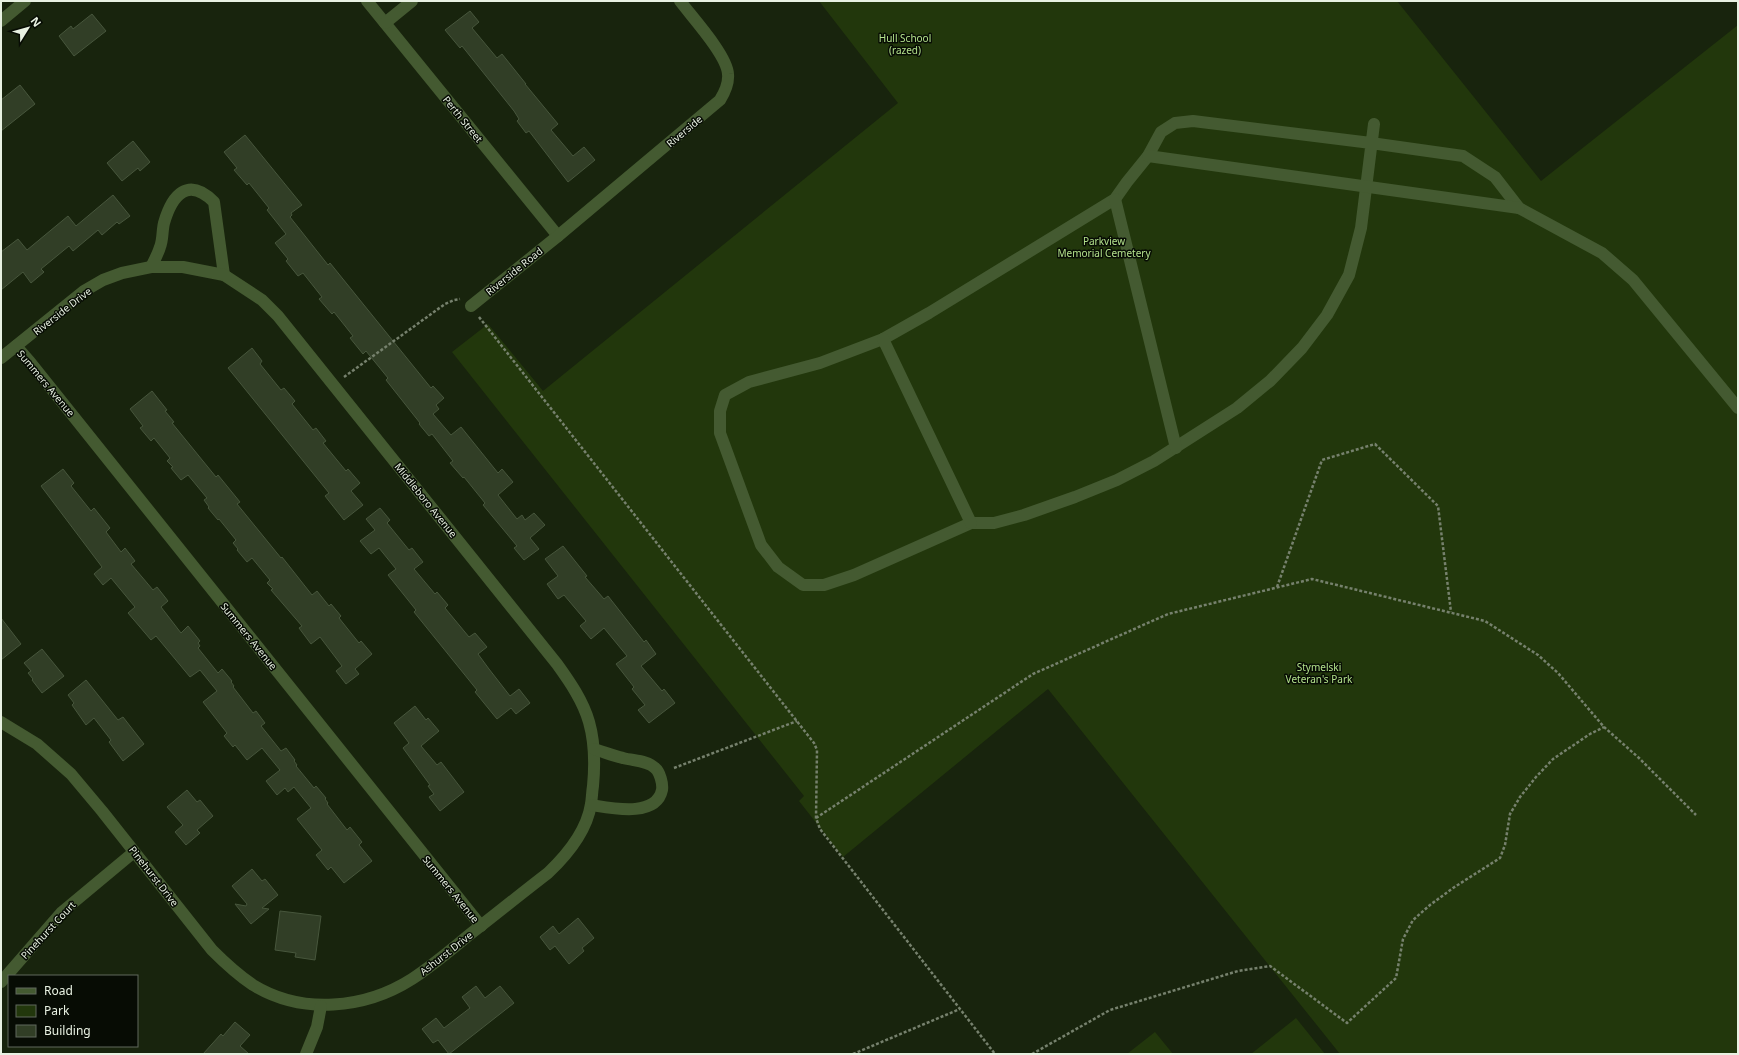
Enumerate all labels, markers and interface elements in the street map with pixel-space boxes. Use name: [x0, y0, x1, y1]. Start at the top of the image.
north arrow: [8, 8, 48, 48]
text: N: [28, 14, 45, 30]
park label: Hull School (razed): [879, 31, 931, 57]
street label: Perth Street: [440, 93, 486, 146]
street label: Riverside: [663, 112, 705, 150]
park label: Parkview Memorial Cemetery: [1057, 234, 1151, 260]
street label: Riverside Road: [483, 244, 545, 298]
street label: Riverside Drive: [30, 284, 94, 338]
street label: Summers Avenue: [14, 347, 78, 419]
street label: Middleboro Avenue: [392, 460, 461, 540]
street label: Summers Avenue: [218, 599, 281, 673]
park label: Stymelski Veteran's Park: [1286, 660, 1353, 686]
street label: Pinehurst Drive: [126, 843, 182, 909]
street label: Summers Avenue: [420, 852, 483, 926]
street label: Pinehurst Court: [18, 898, 79, 962]
street label: Ashurst Drive: [417, 928, 476, 978]
legend: [8, 975, 138, 1047]
text: Road: [44, 982, 73, 999]
text: Park: [44, 1002, 70, 1019]
text: Building: [44, 1022, 91, 1039]

